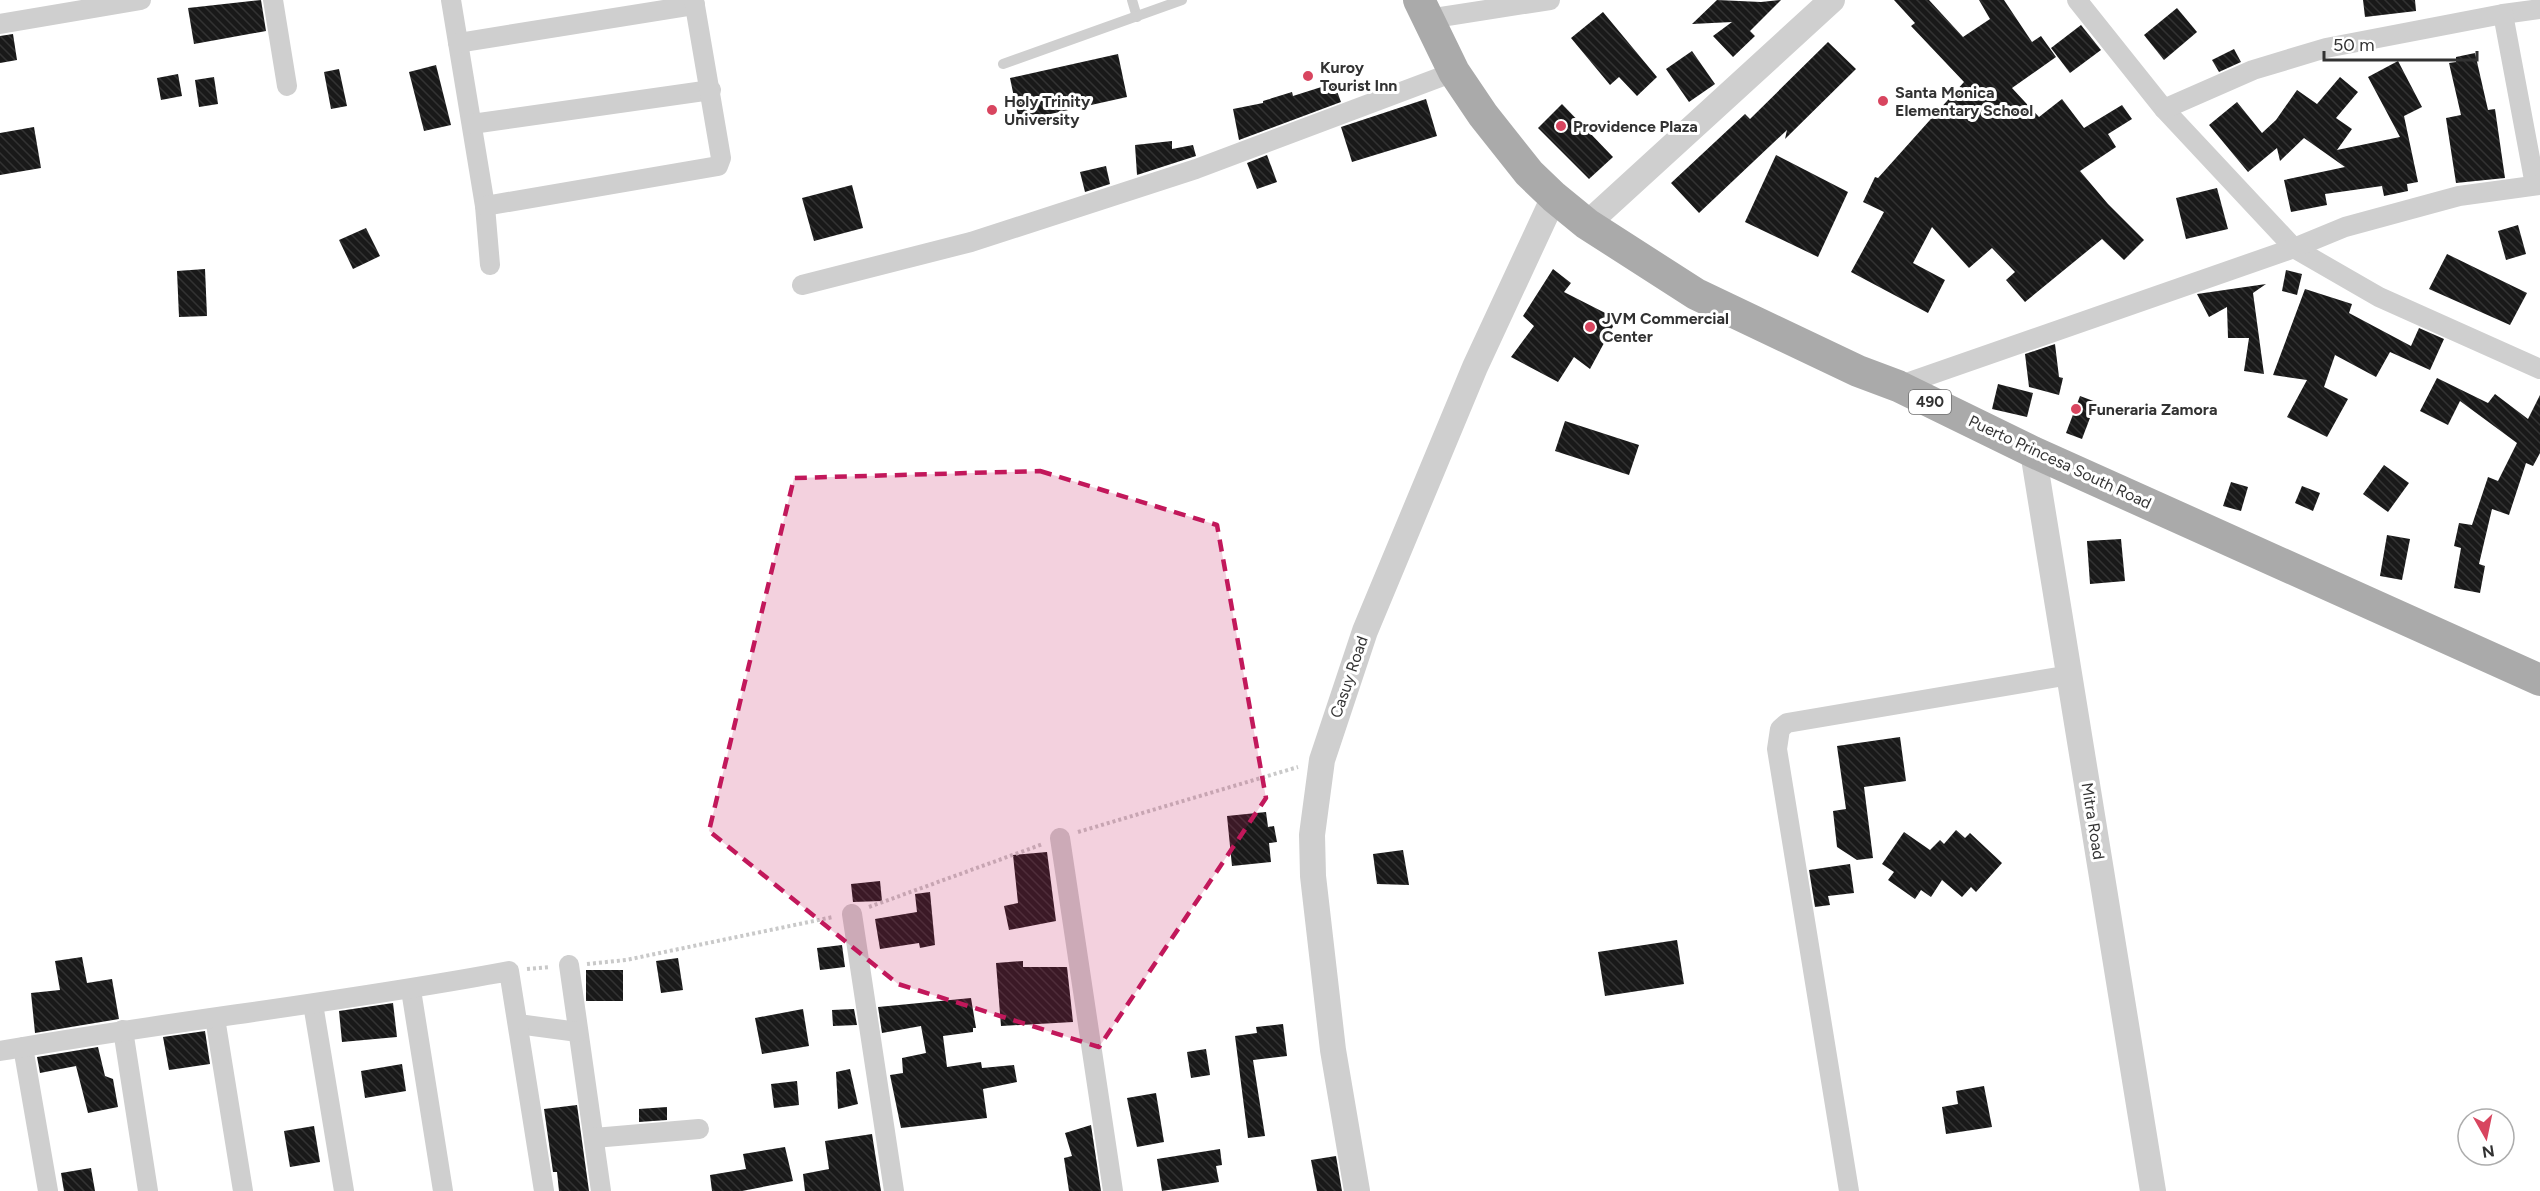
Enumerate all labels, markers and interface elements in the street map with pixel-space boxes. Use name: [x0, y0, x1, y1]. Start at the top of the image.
scale bar: [2324, 24, 2477, 62]
text: 50 m: [2333, 34, 2375, 56]
place label: Kuroy Tourist Inn: [1320, 58, 1397, 95]
marker: Kuroy Tourist Inn: [1301, 69, 1315, 83]
place label: Santa Monica Elementary School: [1895, 83, 2033, 120]
place label: Holy Trinity University: [1004, 92, 1091, 129]
marker: Santa Monica Elementary School: [1876, 94, 1890, 108]
marker: Holy Trinity University: [985, 103, 999, 117]
place label: Providence Plaza: [1573, 117, 1698, 136]
marker: Providence Plaza: [1554, 119, 1568, 133]
place label: JVM Commercial Center: [1602, 309, 1729, 346]
marker: JVM Commercial Center: [1583, 320, 1597, 334]
road number: 490: [1909, 390, 1951, 414]
place label: Funeraria Zamora: [2088, 400, 2217, 419]
marker: Funeraria Zamora: [2069, 402, 2083, 416]
street label: Puerto Princesa South Road: [1966, 411, 2154, 513]
street label: Casuy Road: [1326, 634, 1372, 720]
street label: Mitra Road: [2078, 781, 2108, 861]
north arrow: [2456, 1107, 2516, 1167]
text: N: [2481, 1141, 2496, 1162]

